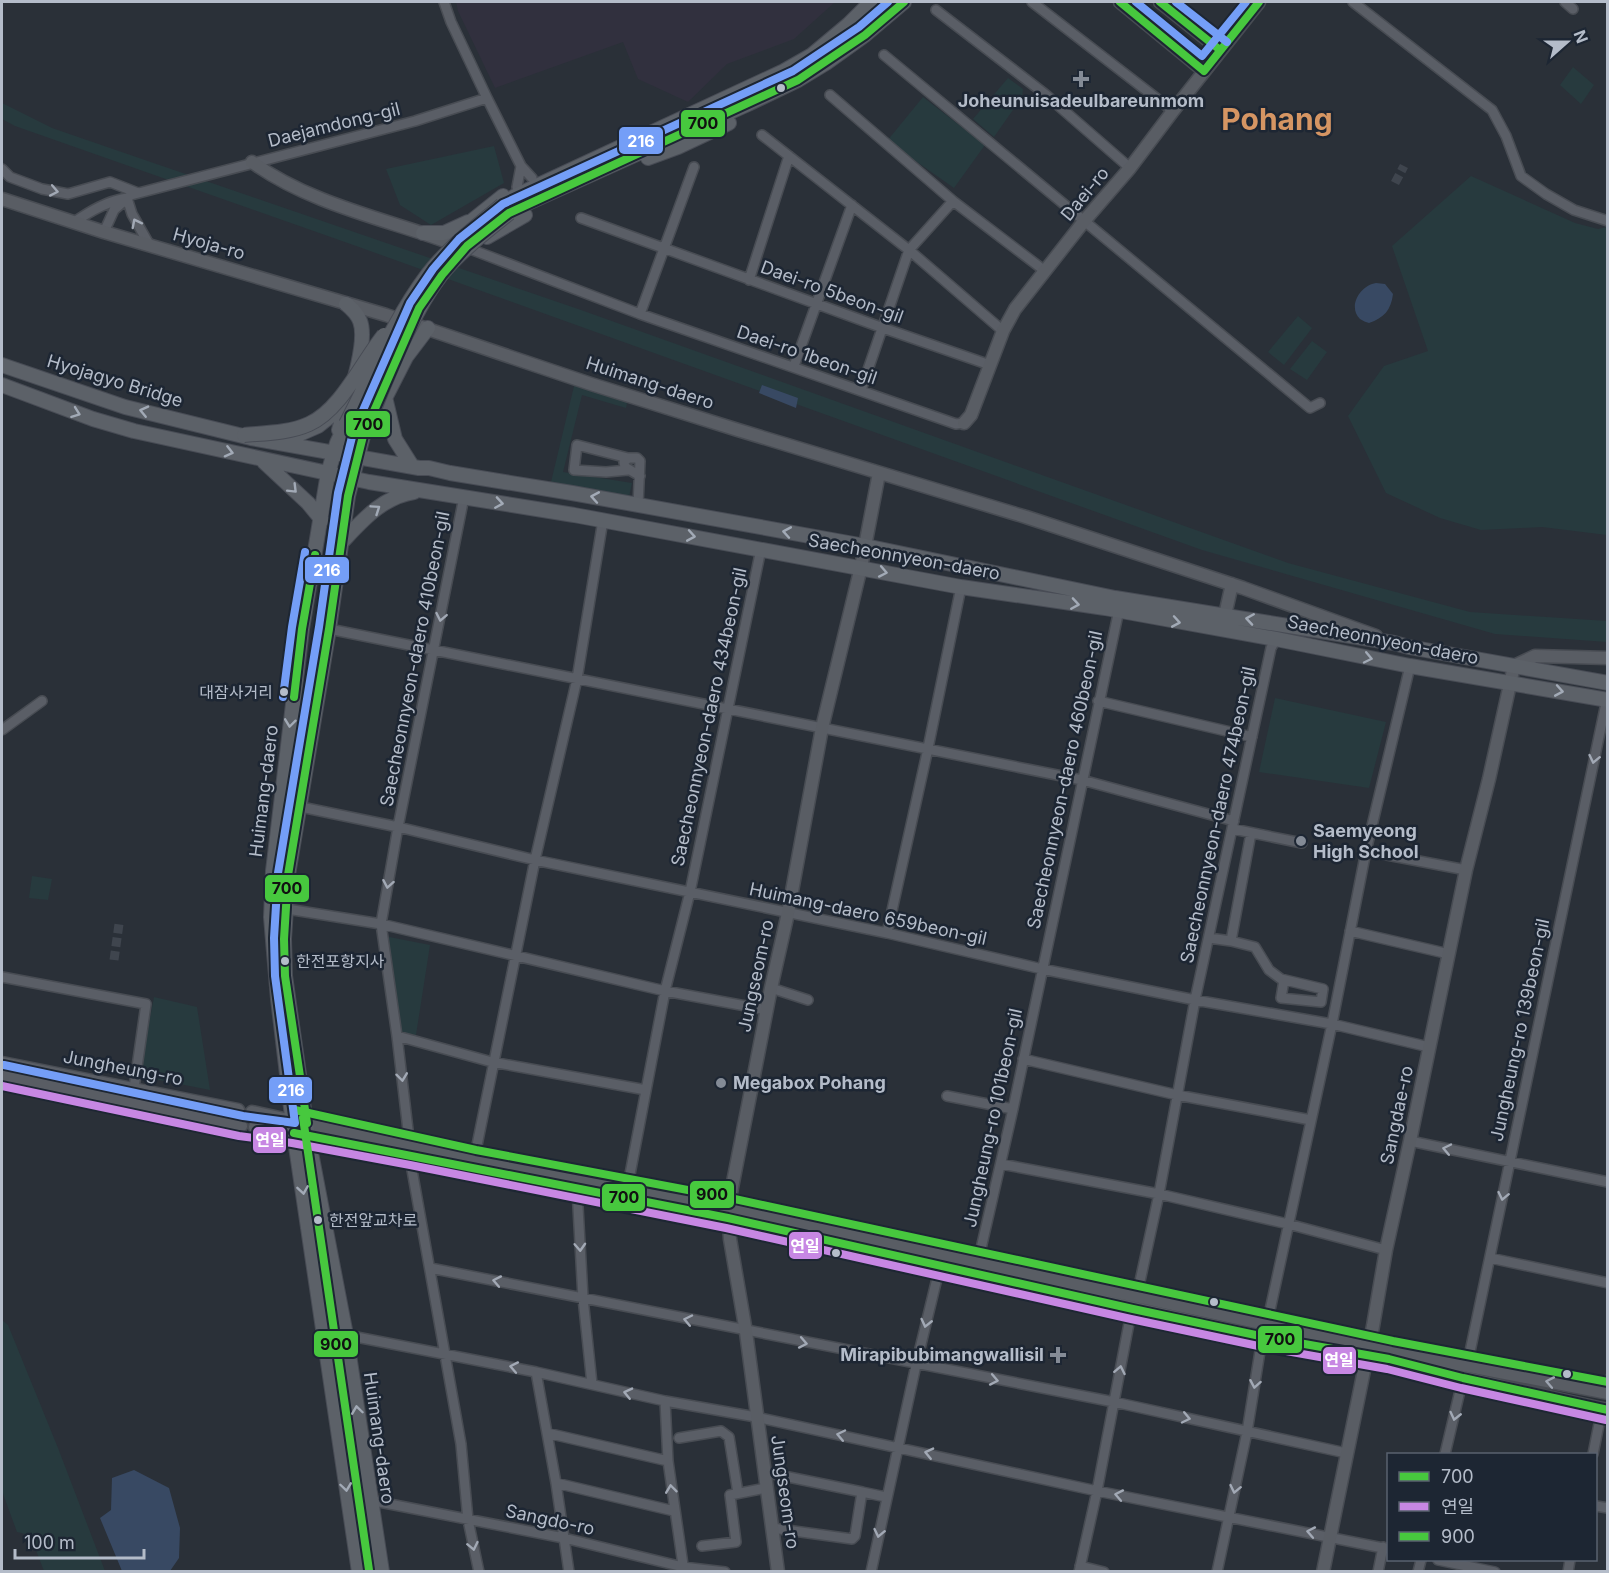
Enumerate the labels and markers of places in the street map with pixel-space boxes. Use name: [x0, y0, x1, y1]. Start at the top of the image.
marker: Joheunuisadeulbareunmom: [1072, 70, 1090, 88]
unlabelled marker: [775, 82, 787, 94]
place label: Joheunuisadeulbareunmom: [958, 90, 1204, 111]
place label: 대잠사거리: [199, 682, 273, 702]
marker: 대잠사거리: [278, 686, 290, 698]
place label: Saemyeong High School: [1313, 820, 1419, 862]
marker: Saemyeong High School: [1294, 834, 1308, 848]
place label: 한전포항지사: [296, 951, 385, 971]
marker: 한전포항지사: [279, 955, 291, 967]
place label: Megabox Pohang: [733, 1072, 886, 1093]
marker: Megabox Pohang: [714, 1076, 728, 1090]
place label: 한전앞교차로: [329, 1210, 418, 1230]
marker: 한전앞교차로: [312, 1214, 324, 1226]
unlabelled marker: [830, 1247, 842, 1259]
unlabelled marker: [1208, 1296, 1220, 1308]
place label: Mirapibubimangwallisil: [840, 1344, 1044, 1365]
marker: Mirapibubimangwallisil: [1049, 1346, 1067, 1364]
unlabelled marker: [1561, 1368, 1573, 1380]

